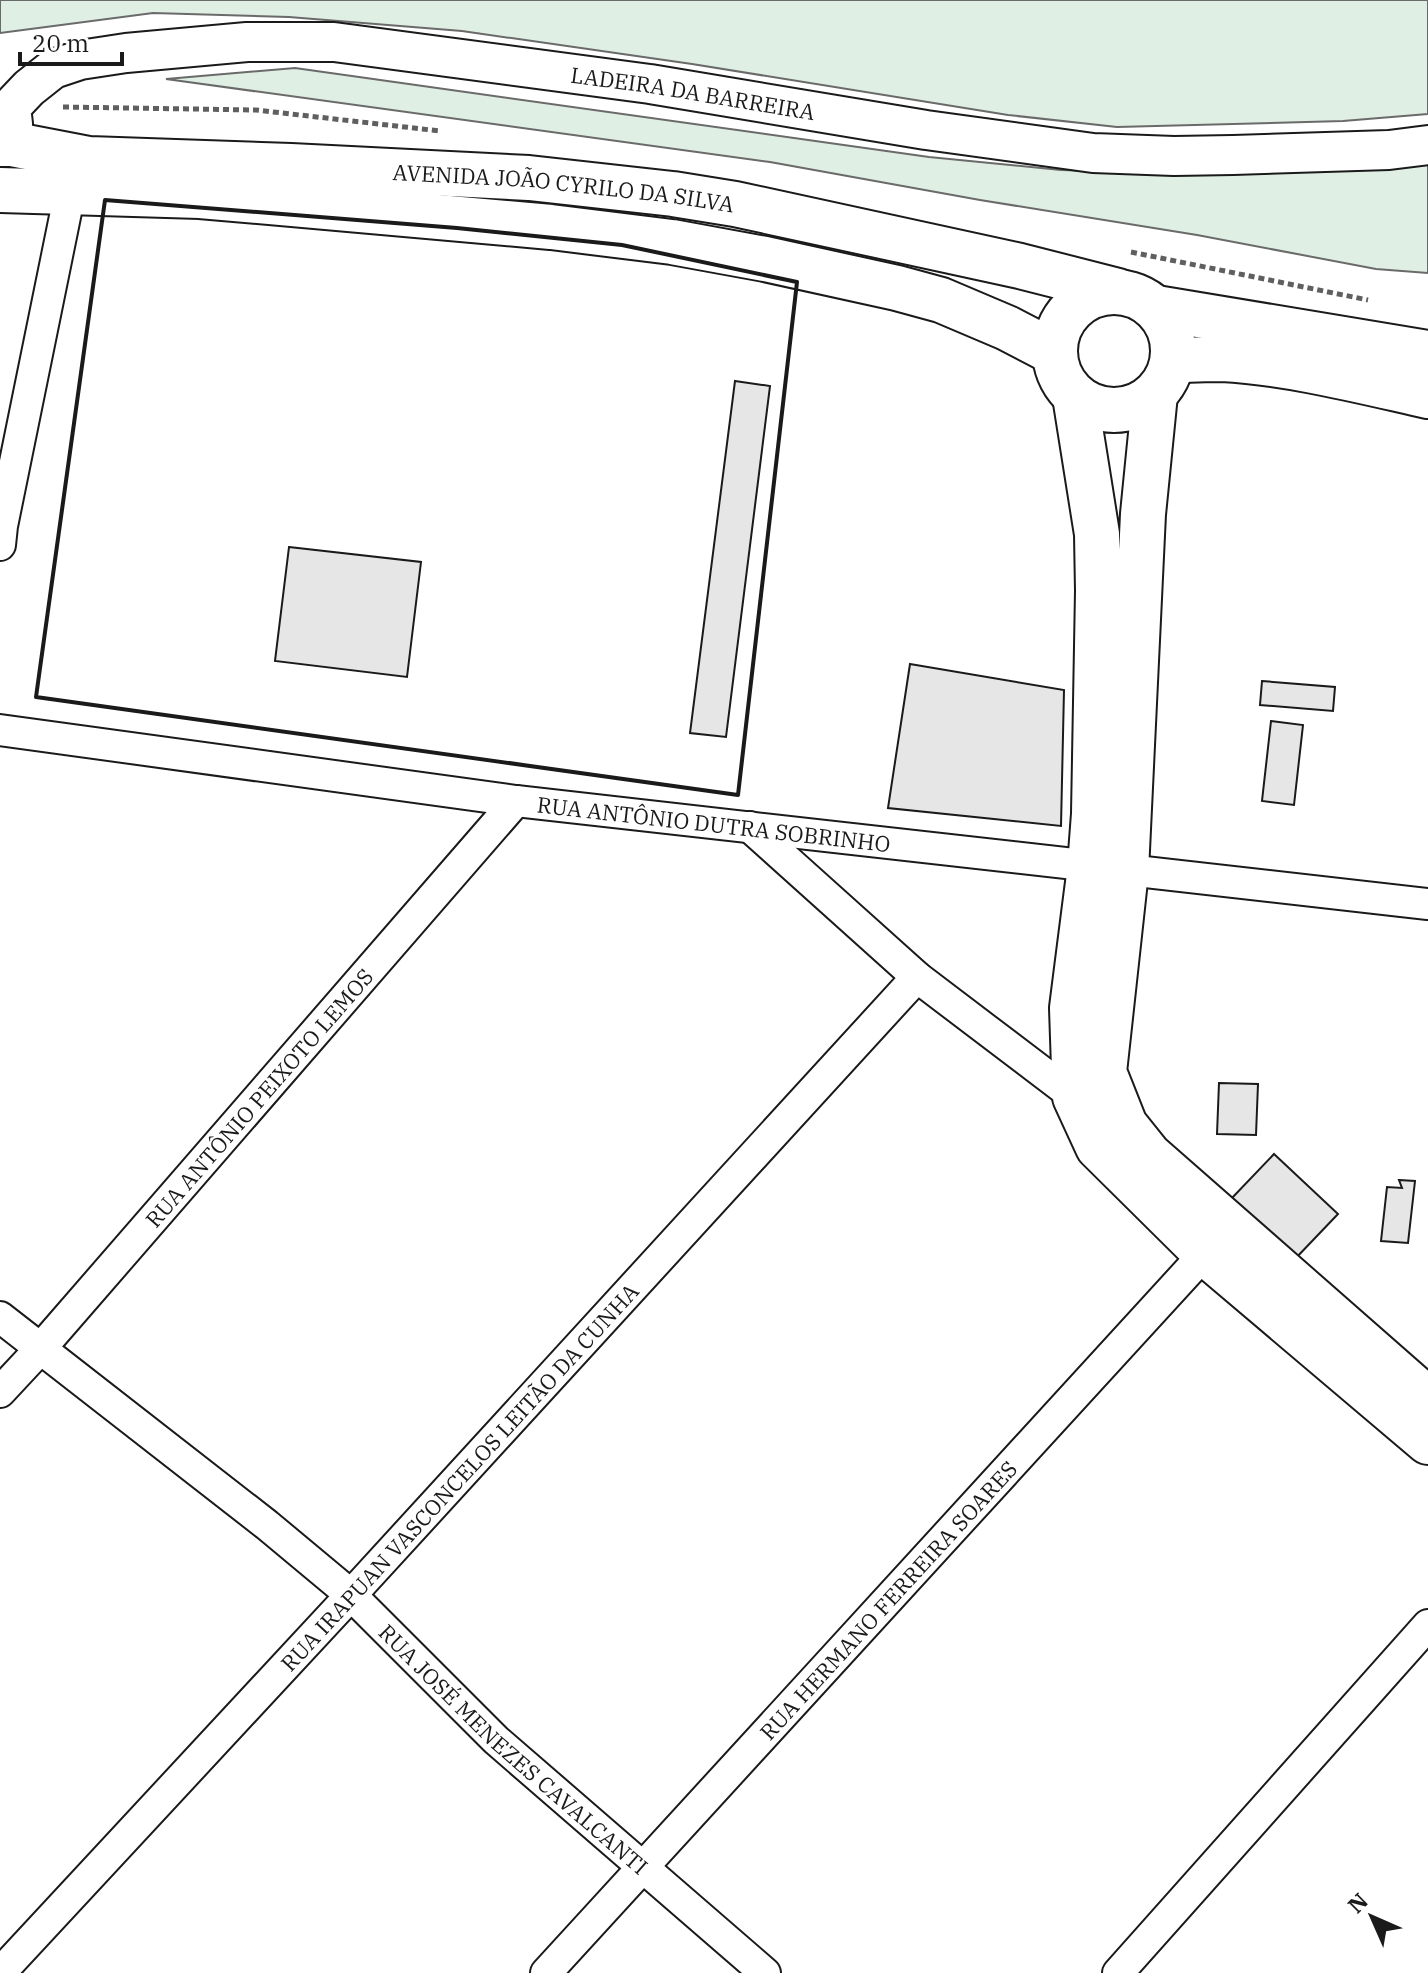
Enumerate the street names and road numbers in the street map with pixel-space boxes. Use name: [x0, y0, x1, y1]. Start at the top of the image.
street label: LADEIRA DA BARREIRA: [569, 59, 817, 126]
street label: AVENIDA JOÃO CYRILO DA SILVA: [392, 157, 736, 218]
street label: RUA ANTÔNIO DUTRA SOBRINHO: [536, 789, 892, 858]
street label: RUA ANTÔNIO PEIXOTO LEMOS: [138, 962, 379, 1233]
street label: RUA IRAPUAN VASCONCELOS LEITÃO DA CUNHA: [274, 1277, 644, 1677]
street label: RUA HERMANO FERREIRA SOARES: [753, 1454, 1023, 1745]
street label: RUA JOSÉ MENEZES CAVALCANTI: [373, 1617, 655, 1880]

